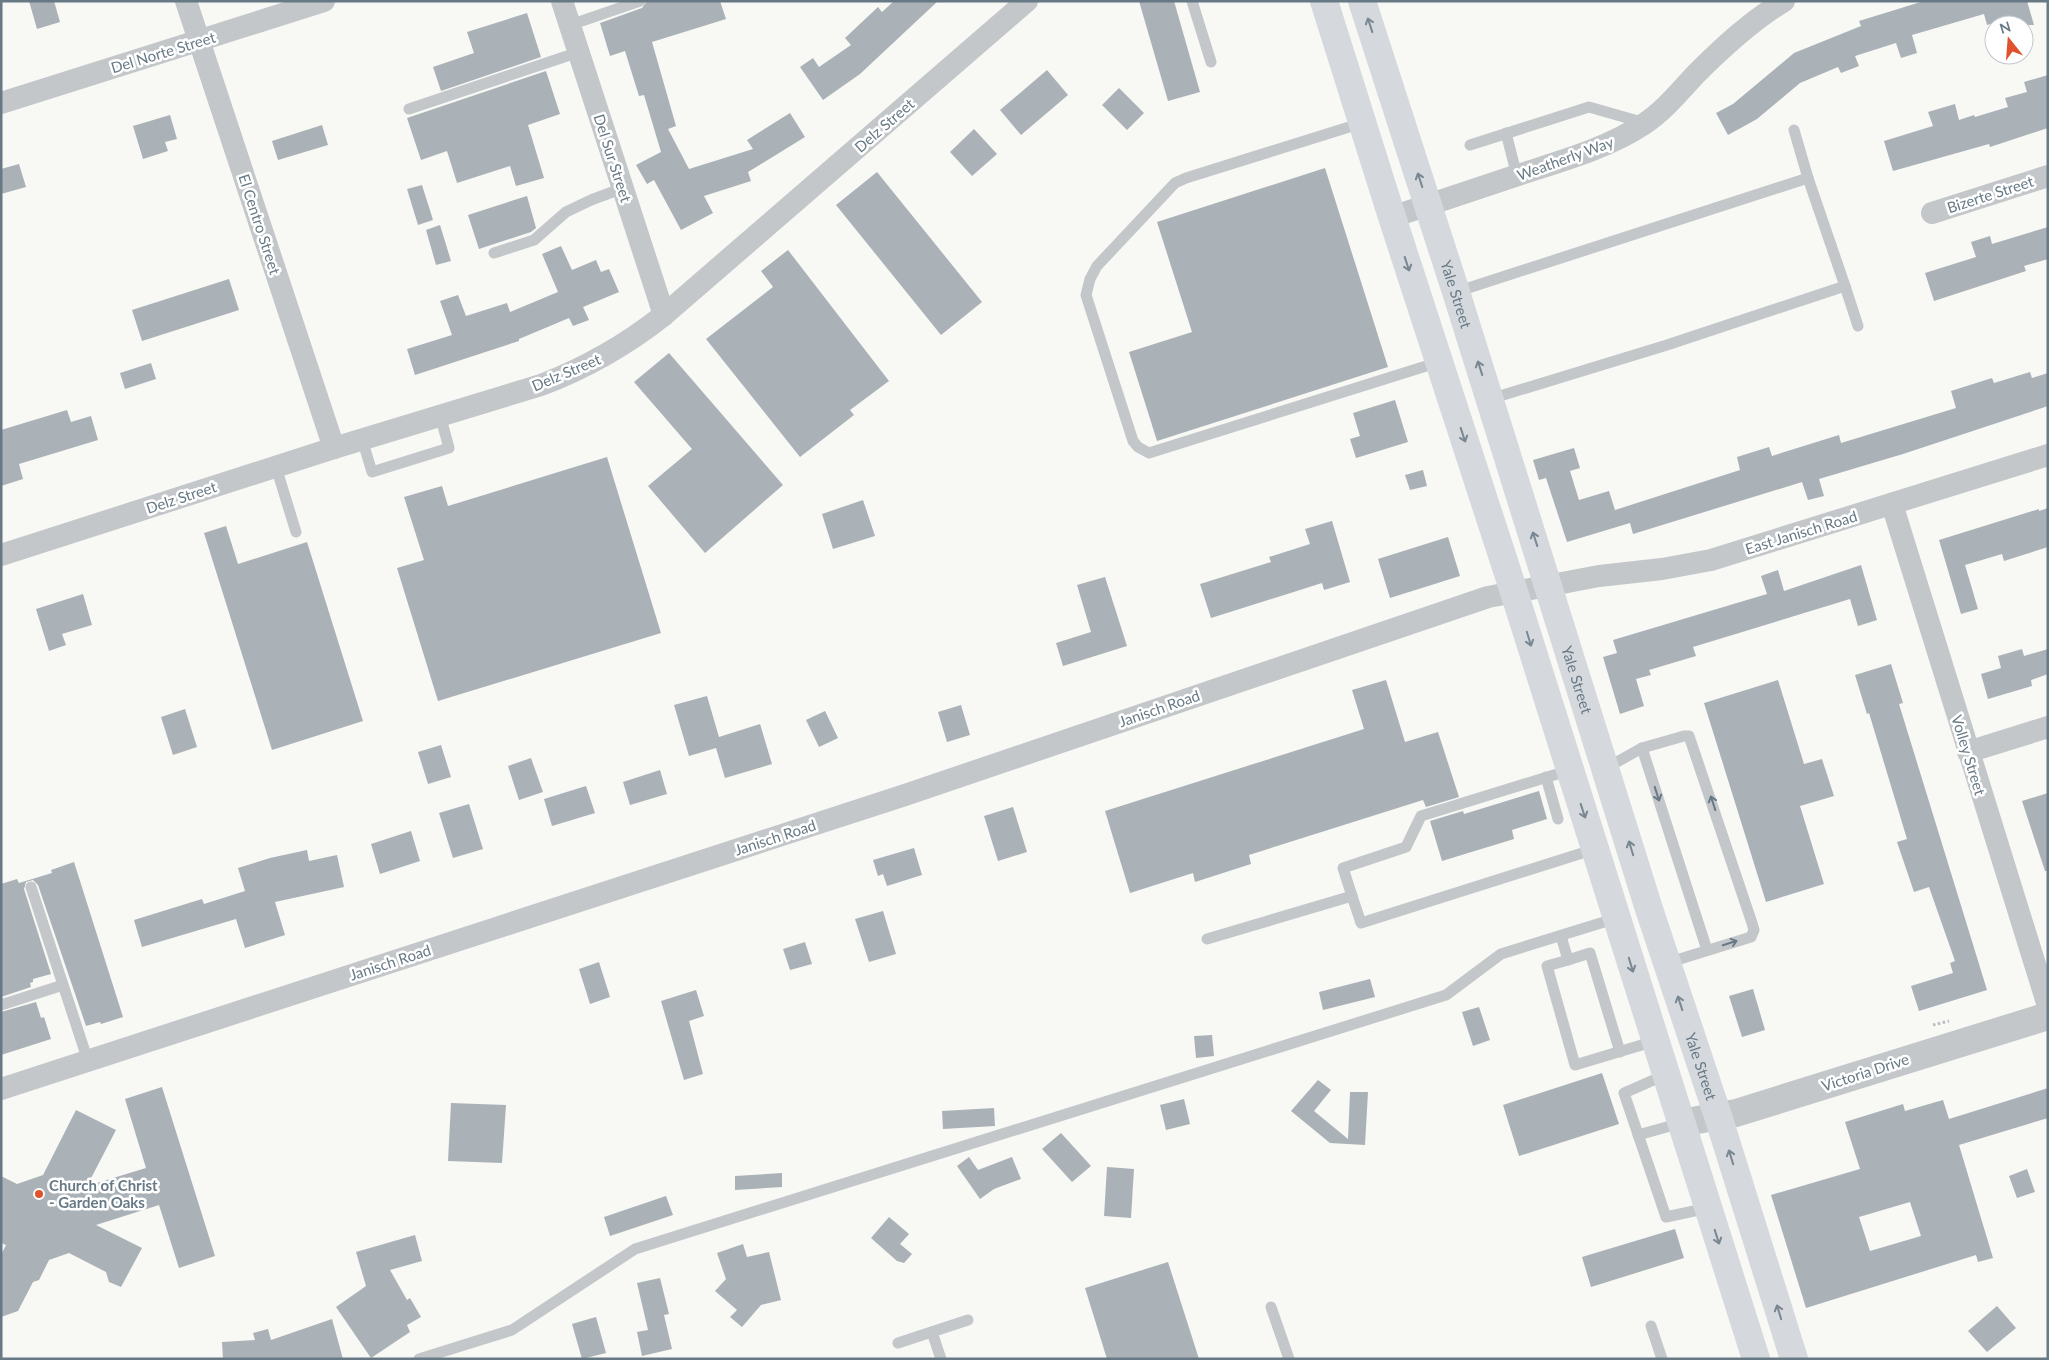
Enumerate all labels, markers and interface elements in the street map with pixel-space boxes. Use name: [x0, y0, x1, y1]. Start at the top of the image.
north arrow: [1984, 15, 2034, 65]
one-way arrow: [1364, 17, 1374, 33]
text: N: [1997, 17, 2013, 37]
street label: Del Norte Street: [109, 27, 218, 76]
street label: Delz Street: [851, 94, 918, 156]
street label: Del Sur Street: [590, 112, 636, 205]
street label: Weatherly Way: [1514, 132, 1616, 184]
street label: Bizerte Street: [1945, 171, 2036, 216]
street label: El Centro Street: [235, 172, 285, 277]
one-way arrow: [1415, 172, 1424, 188]
one-way arrow: [1402, 255, 1412, 271]
street label: Yale Street: [1437, 258, 1476, 331]
street label: Delz Street: [529, 349, 604, 395]
one-way arrow: [1475, 360, 1485, 376]
one-way arrow: [1458, 426, 1468, 442]
street label: Delz Street: [144, 477, 219, 517]
street label: East Janisch Road: [1743, 506, 1859, 558]
one-way arrow: [1529, 532, 1539, 548]
one-way arrow: [1524, 630, 1534, 646]
street label: Yale Street: [1558, 644, 1596, 716]
street label: Janisch Road: [1116, 686, 1202, 730]
street label: Volley Street: [1948, 713, 1990, 798]
one-way arrow: [1653, 786, 1663, 802]
one-way arrow: [1707, 795, 1717, 811]
one-way arrow: [1578, 802, 1588, 818]
street label: Janisch Road: [732, 815, 818, 859]
one-way arrow: [1625, 840, 1635, 856]
one-way arrow: [1722, 938, 1738, 947]
street label: Janisch Road: [347, 940, 433, 984]
one-way arrow: [1627, 957, 1637, 973]
one-way arrow: [1675, 995, 1685, 1011]
street label: Yale Street: [1682, 1030, 1721, 1103]
street label: Victoria Drive: [1819, 1049, 1911, 1095]
one-way arrow: [1725, 1149, 1735, 1165]
place label: Church of Christ - Garden Oaks: [49, 1176, 158, 1211]
marker: Church of Christ - Garden Oaks: [33, 1188, 45, 1200]
one-way arrow: [1712, 1228, 1722, 1244]
one-way arrow: [1774, 1305, 1783, 1321]

